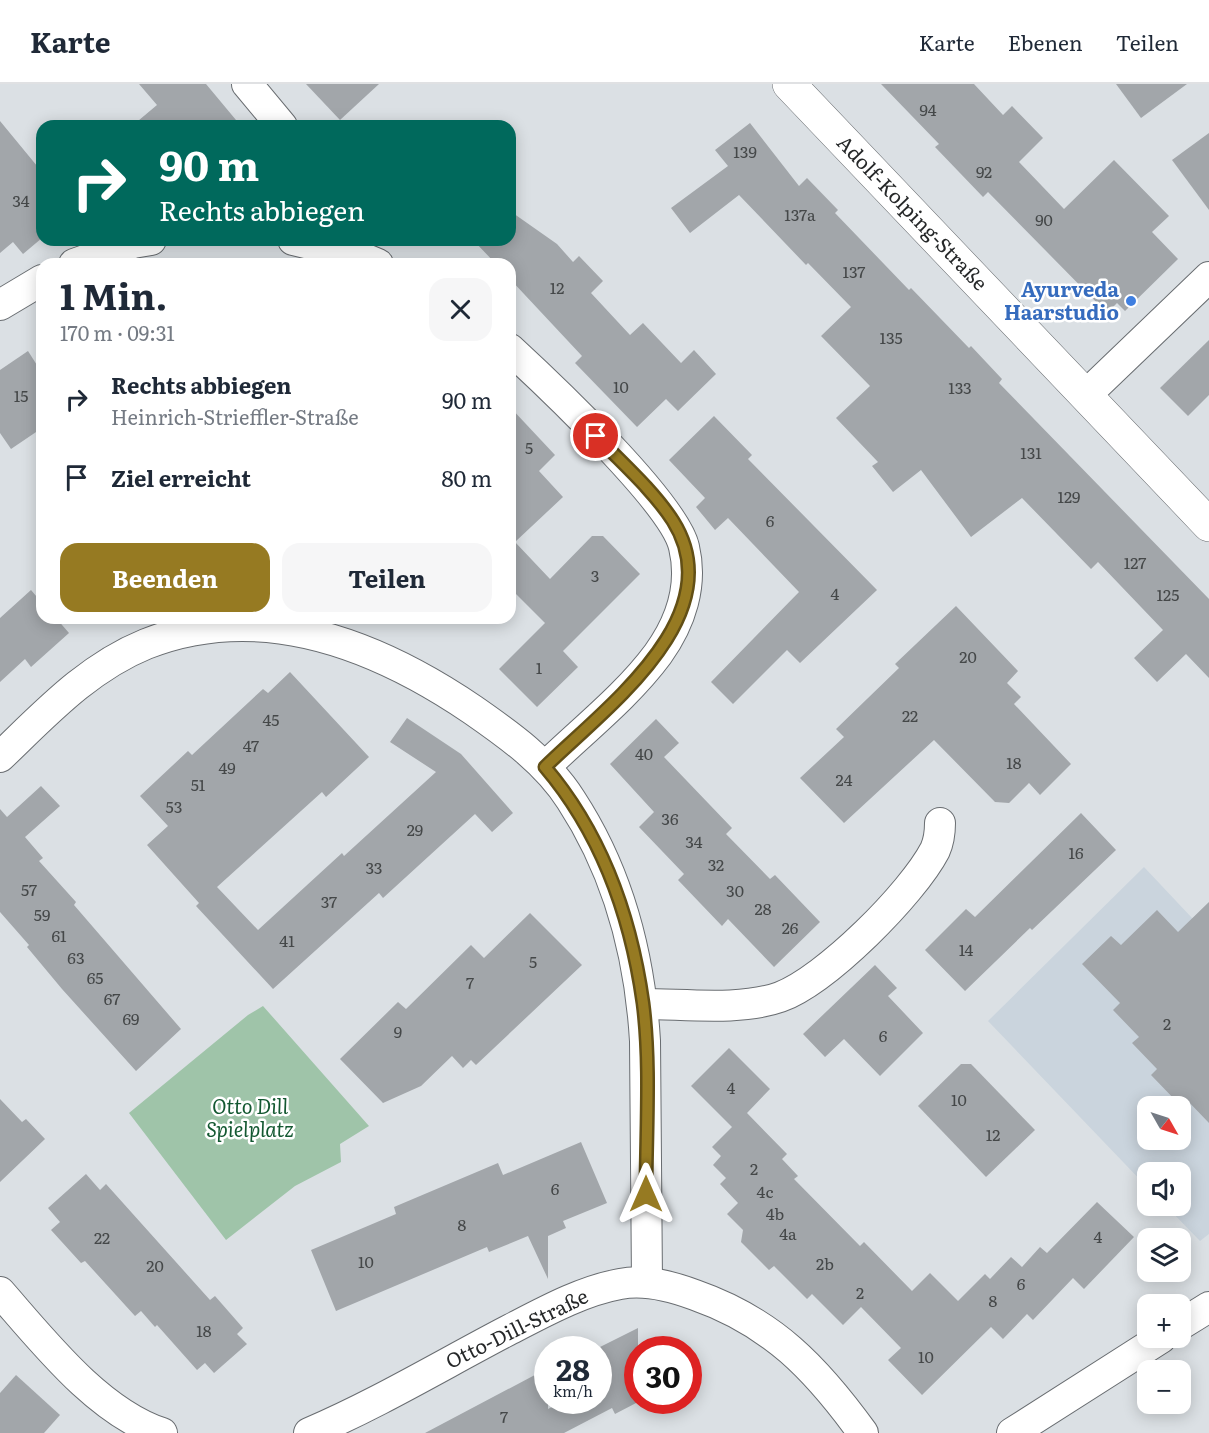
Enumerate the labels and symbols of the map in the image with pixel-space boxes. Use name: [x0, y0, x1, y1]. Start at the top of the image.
house number: 94: [919, 97, 937, 121]
street label: Adolf-Kolping-Straße: [831, 127, 996, 296]
house number: 139: [733, 139, 757, 163]
house number: 92: [976, 159, 992, 183]
house number: 34: [12, 188, 30, 212]
house number: 137a: [784, 202, 816, 226]
house number: 90: [1035, 207, 1053, 231]
house number: 137: [843, 259, 865, 283]
place label: Ayurveda Haarstudio: [1004, 273, 1119, 326]
house number: 12: [550, 275, 564, 299]
marker: Ayurveda Haarstudio: [1124, 294, 1138, 308]
house number: 135: [879, 325, 903, 349]
house number: 10: [613, 374, 629, 398]
house number: 133: [948, 375, 972, 399]
house number: 15: [14, 383, 28, 407]
pin: [570, 410, 621, 461]
house number: 5: [525, 435, 533, 459]
house number: 131: [1020, 440, 1042, 464]
house number: 129: [1058, 484, 1081, 508]
house number: 6: [766, 508, 775, 532]
house number: 127: [1124, 550, 1146, 574]
house number: 3: [591, 563, 599, 587]
house number: 4: [831, 581, 840, 605]
house number: 125: [1157, 582, 1179, 606]
house number: 20: [959, 644, 977, 668]
house number: 1: [536, 655, 543, 679]
house number: 22: [902, 703, 918, 727]
house number: 45: [263, 707, 279, 731]
house number: 47: [243, 733, 259, 757]
house number: 40: [635, 741, 653, 765]
house number: 18: [1006, 750, 1022, 774]
house number: 49: [218, 755, 236, 779]
house number: 24: [836, 767, 853, 791]
house number: 51: [191, 772, 206, 796]
house number: 53: [166, 794, 182, 818]
house number: 36: [661, 806, 679, 830]
house number: 29: [407, 817, 423, 841]
house number: 34: [685, 829, 703, 853]
house number: 16: [1068, 840, 1084, 864]
house number: 32: [708, 852, 724, 876]
house number: 33: [366, 855, 382, 879]
house number: 57: [21, 877, 37, 901]
house number: 30: [726, 878, 744, 902]
house number: 37: [321, 889, 337, 913]
house number: 28: [755, 896, 772, 920]
house number: 59: [34, 902, 50, 926]
house number: 26: [782, 915, 799, 939]
house number: 61: [51, 923, 67, 947]
house number: 41: [279, 928, 295, 952]
house number: 14: [959, 937, 974, 961]
house number: 63: [67, 945, 85, 969]
house number: 5: [529, 949, 537, 973]
house number: 65: [87, 965, 103, 989]
house number: 7: [466, 970, 474, 994]
house number: 67: [104, 986, 120, 1010]
house number: 69: [123, 1006, 139, 1030]
house number: 2: [1163, 1011, 1171, 1035]
house number: 9: [394, 1019, 402, 1043]
house number: 6: [879, 1023, 888, 1047]
house number: 4: [727, 1075, 736, 1099]
house number: 10: [951, 1087, 967, 1111]
park label: Otto Dill Spielplatz: [206, 1090, 294, 1143]
north arrow: [1137, 1096, 1191, 1150]
house number: 12: [986, 1122, 1000, 1146]
house number: 2: [750, 1156, 758, 1180]
position arrow: [614, 1162, 678, 1226]
house number: 6: [551, 1176, 560, 1200]
house number: 4c: [757, 1179, 773, 1203]
house number: 4b: [766, 1201, 784, 1225]
house number: 8: [458, 1212, 467, 1236]
house number: 4a: [779, 1221, 797, 1245]
house number: 4: [1094, 1224, 1103, 1248]
house number: 22: [94, 1225, 110, 1249]
house number: 10: [358, 1249, 374, 1273]
house number: 2b: [816, 1251, 834, 1275]
house number: 20: [146, 1253, 164, 1277]
house number: 6: [1017, 1271, 1026, 1295]
street label: Otto-Dill-Straße: [440, 1280, 593, 1375]
house number: 2: [856, 1280, 864, 1304]
house number: 8: [989, 1288, 998, 1312]
house number: 18: [196, 1318, 212, 1342]
speed limit sign: 30: [624, 1336, 702, 1414]
house number: 10: [918, 1344, 934, 1368]
house number: 7: [500, 1404, 508, 1428]

